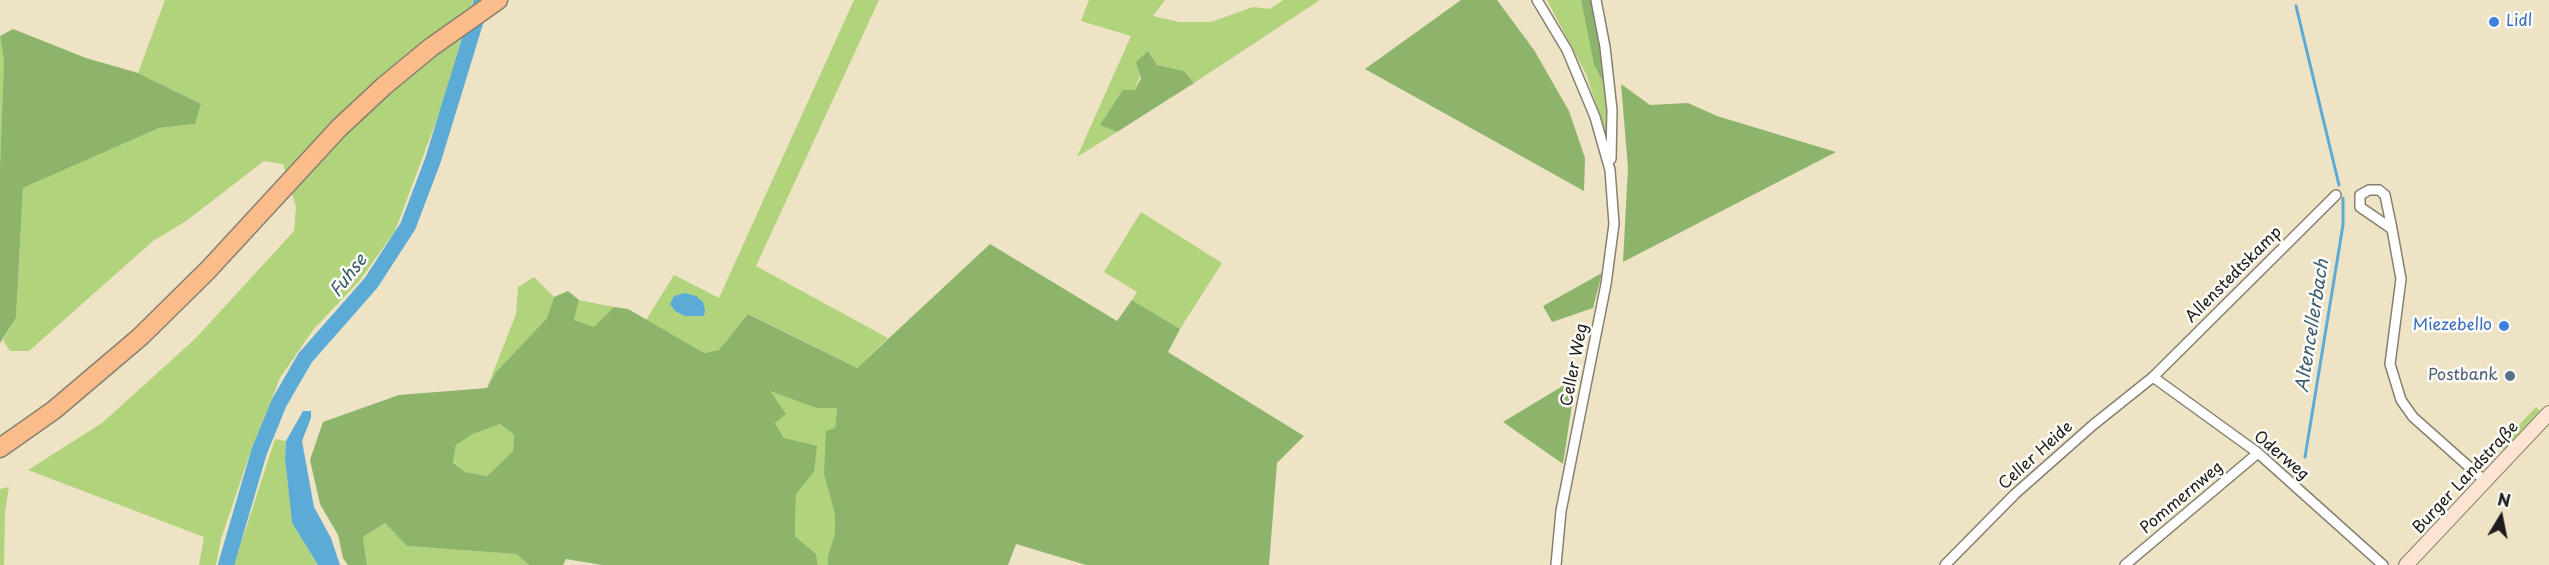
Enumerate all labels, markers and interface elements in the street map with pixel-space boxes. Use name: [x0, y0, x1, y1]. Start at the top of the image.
place label: Lidl: [2506, 12, 2532, 32]
marker: Lidl: [2487, 15, 2501, 29]
street label: Allenstedtskamp: [2182, 223, 2286, 327]
water label: Fuhse: [326, 250, 372, 302]
water label: Altencellerbach: [2292, 258, 2334, 394]
place label: Miezebello: [2413, 316, 2492, 336]
marker: Miezebello: [2497, 319, 2511, 333]
street label: Celler Weg: [1558, 322, 1592, 408]
place label: Postbank: [2428, 366, 2498, 386]
marker: Postbank: [2503, 369, 2517, 383]
street label: Celler Heide: [1995, 418, 2077, 494]
street label: Burger Landstraße: [2409, 418, 2523, 538]
street label: Oderweg: [2249, 427, 2313, 485]
street label: Pommernweg: [2137, 458, 2227, 538]
text: N: [2496, 486, 2512, 512]
north arrow: [2471, 487, 2531, 547]

